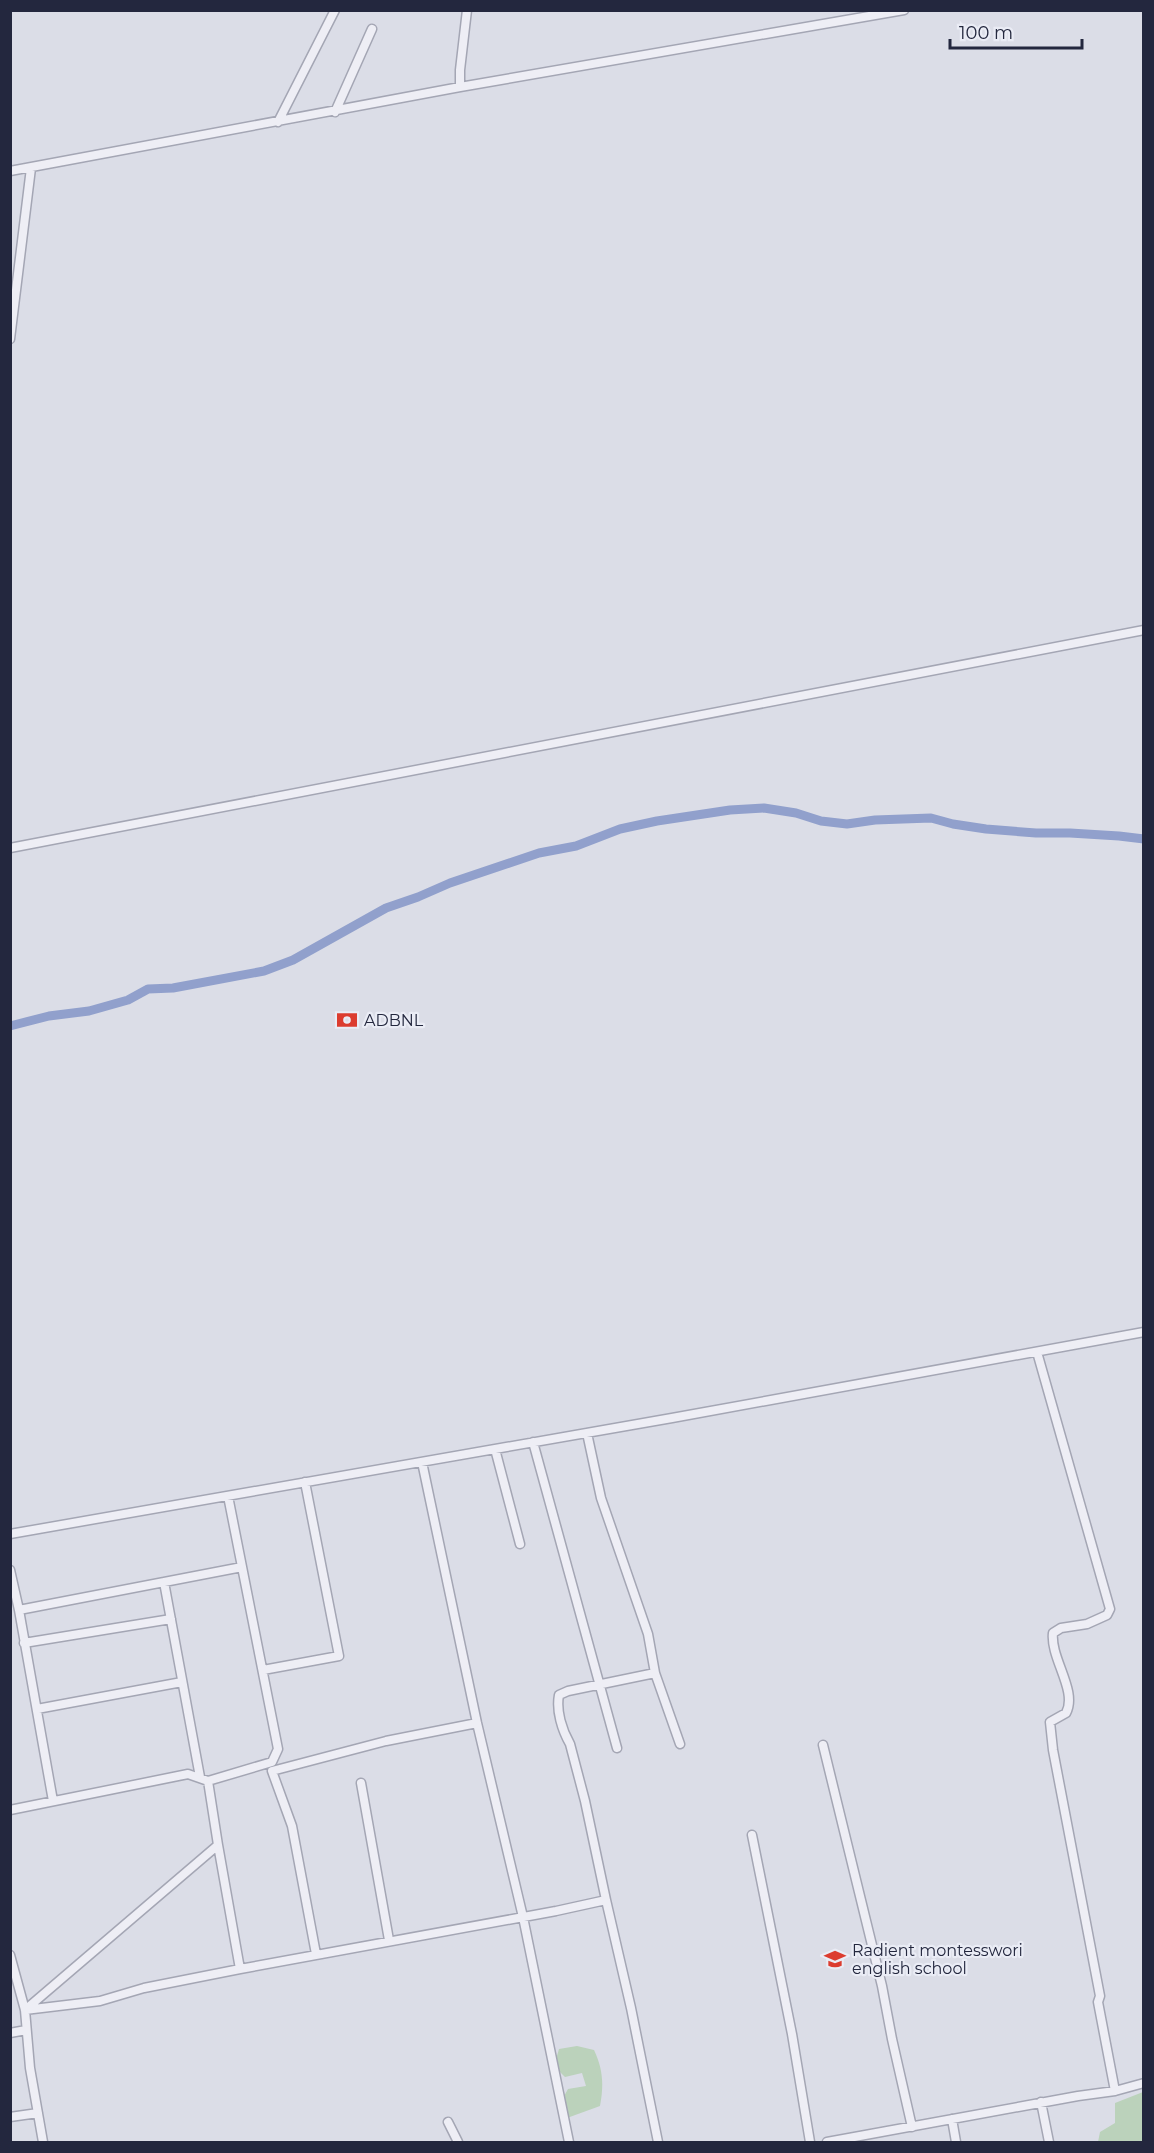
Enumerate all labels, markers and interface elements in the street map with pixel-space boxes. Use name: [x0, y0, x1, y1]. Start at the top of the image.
scale bar: [950, 12, 1082, 50]
text: 100 m: [959, 22, 1013, 44]
bank icon: ADBNL: [335, 1008, 359, 1032]
place label: ADBNL: [364, 1011, 424, 1030]
place label: Radient montesswori english school: [852, 1941, 1023, 1978]
school or university icon: Radient montesswori english school: [823, 1947, 847, 1971]

